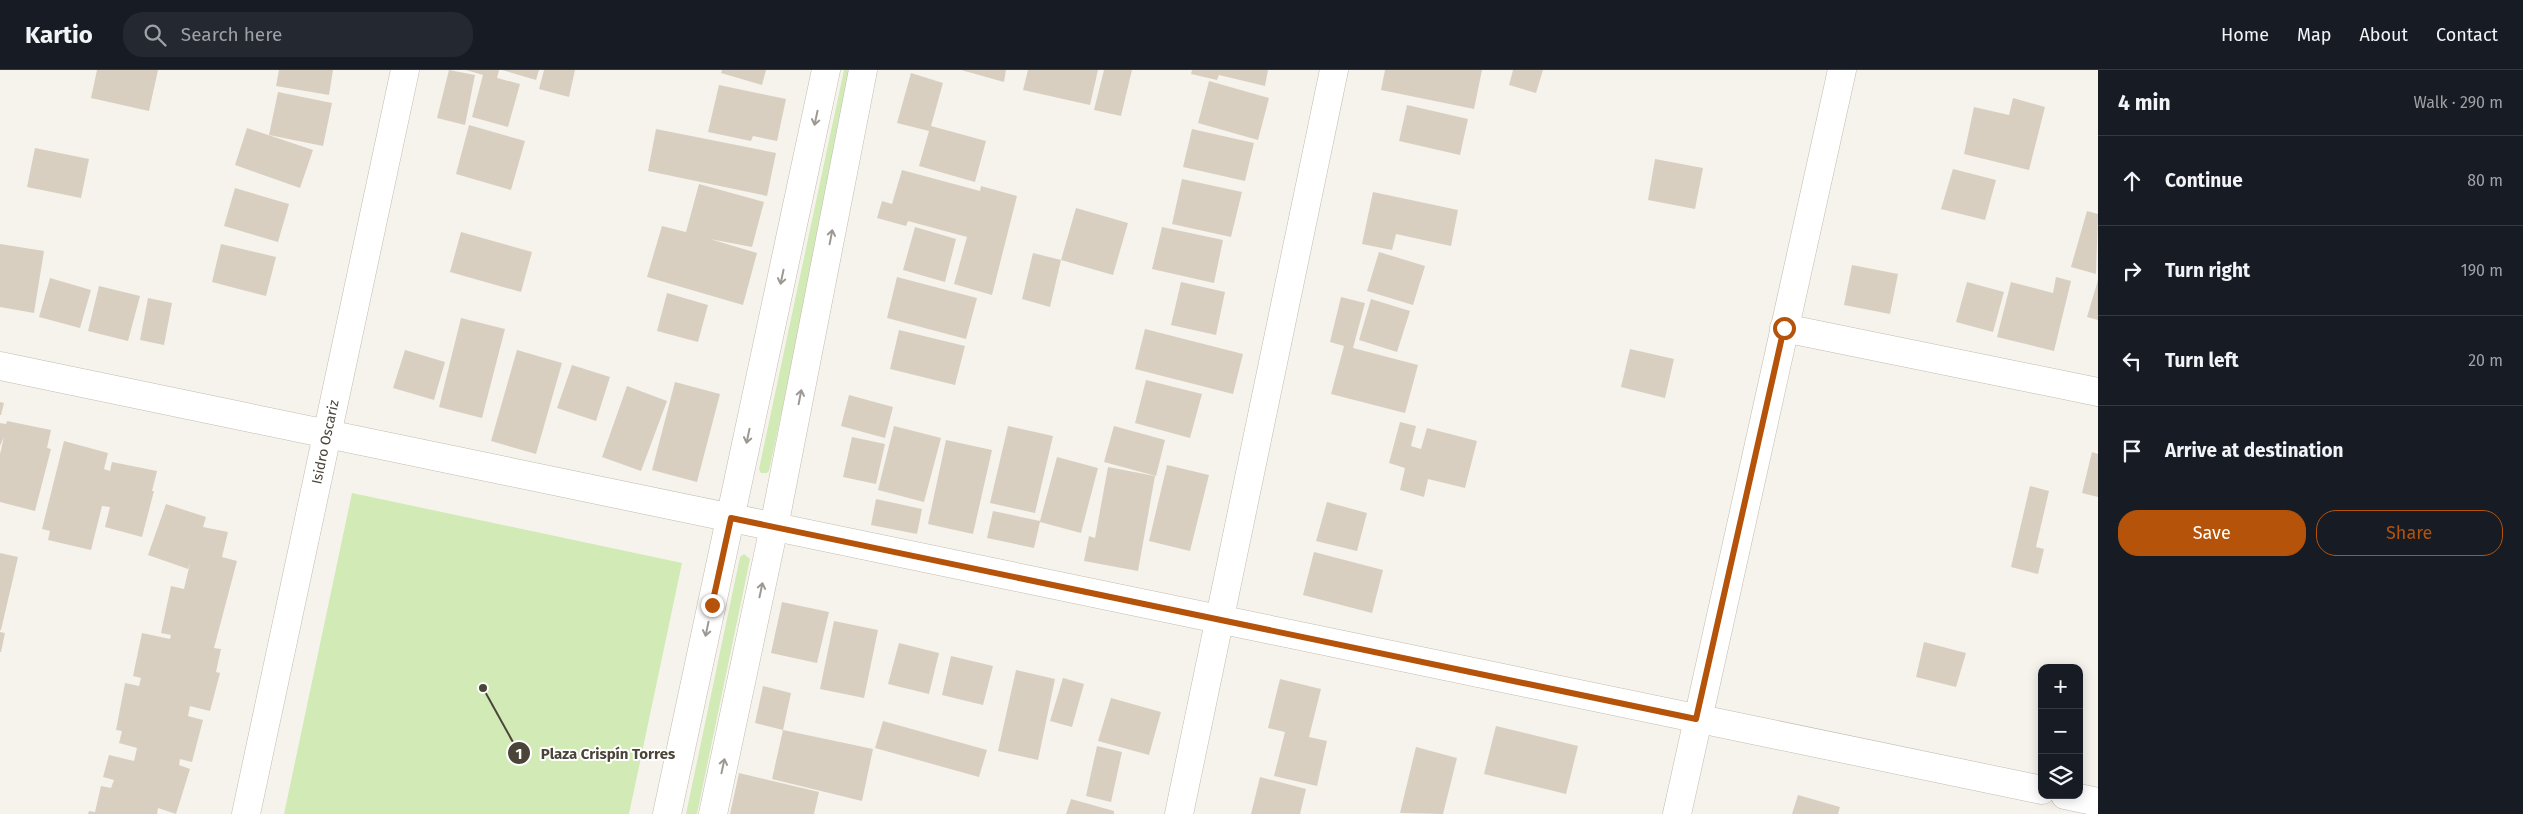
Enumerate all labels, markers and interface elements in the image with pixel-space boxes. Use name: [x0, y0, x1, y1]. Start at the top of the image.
search box: [123, 12, 473, 57]
text: Kartio: [25, 21, 93, 49]
icon: search: [141, 21, 169, 49]
text: Search here: [181, 23, 282, 46]
text: Home: [2221, 24, 2269, 46]
text: Map: [2297, 24, 2331, 46]
text: About: [2359, 24, 2408, 46]
text: Contact: [2436, 24, 2498, 46]
text: 4 min: [2118, 90, 2171, 116]
text: Walk · 290 m: [2413, 93, 2503, 112]
one-way arrow: [811, 109, 820, 125]
icon: ahead: [2118, 167, 2146, 195]
text: Continue: [2165, 169, 2243, 192]
text: 80 m: [2467, 171, 2503, 190]
one-way arrow: [826, 230, 836, 246]
icon: right: [2118, 257, 2146, 285]
text: Turn right: [2165, 259, 2250, 282]
text: 190 m: [2461, 261, 2503, 280]
one-way arrow: [777, 268, 786, 284]
route start: [1773, 317, 1796, 340]
icon: left: [2118, 347, 2146, 375]
text: Turn left: [2165, 349, 2239, 372]
text: 20 m: [2468, 351, 2503, 370]
one-way arrow: [795, 389, 805, 405]
street label: Isidro Oscariz: [308, 398, 343, 486]
one-way arrow: [743, 427, 753, 443]
icon: arrive: [2118, 437, 2146, 465]
text: Arrive at destination: [2165, 439, 2344, 462]
button: Save: [2118, 510, 2306, 556]
button: Share: [2316, 510, 2503, 556]
one-way arrow: [757, 583, 766, 599]
route end: [701, 594, 724, 617]
one-way arrow: [702, 620, 711, 636]
map controls: [2038, 664, 2083, 799]
button: +: [2038, 664, 2083, 709]
button: −: [2038, 709, 2083, 754]
callout: Plaza Crispín Torres: [506, 738, 686, 768]
text: 1: [516, 745, 522, 763]
text: Plaza Crispín Torres: [541, 745, 675, 763]
button: layers: [2038, 754, 2083, 799]
one-way arrow: [719, 759, 728, 775]

